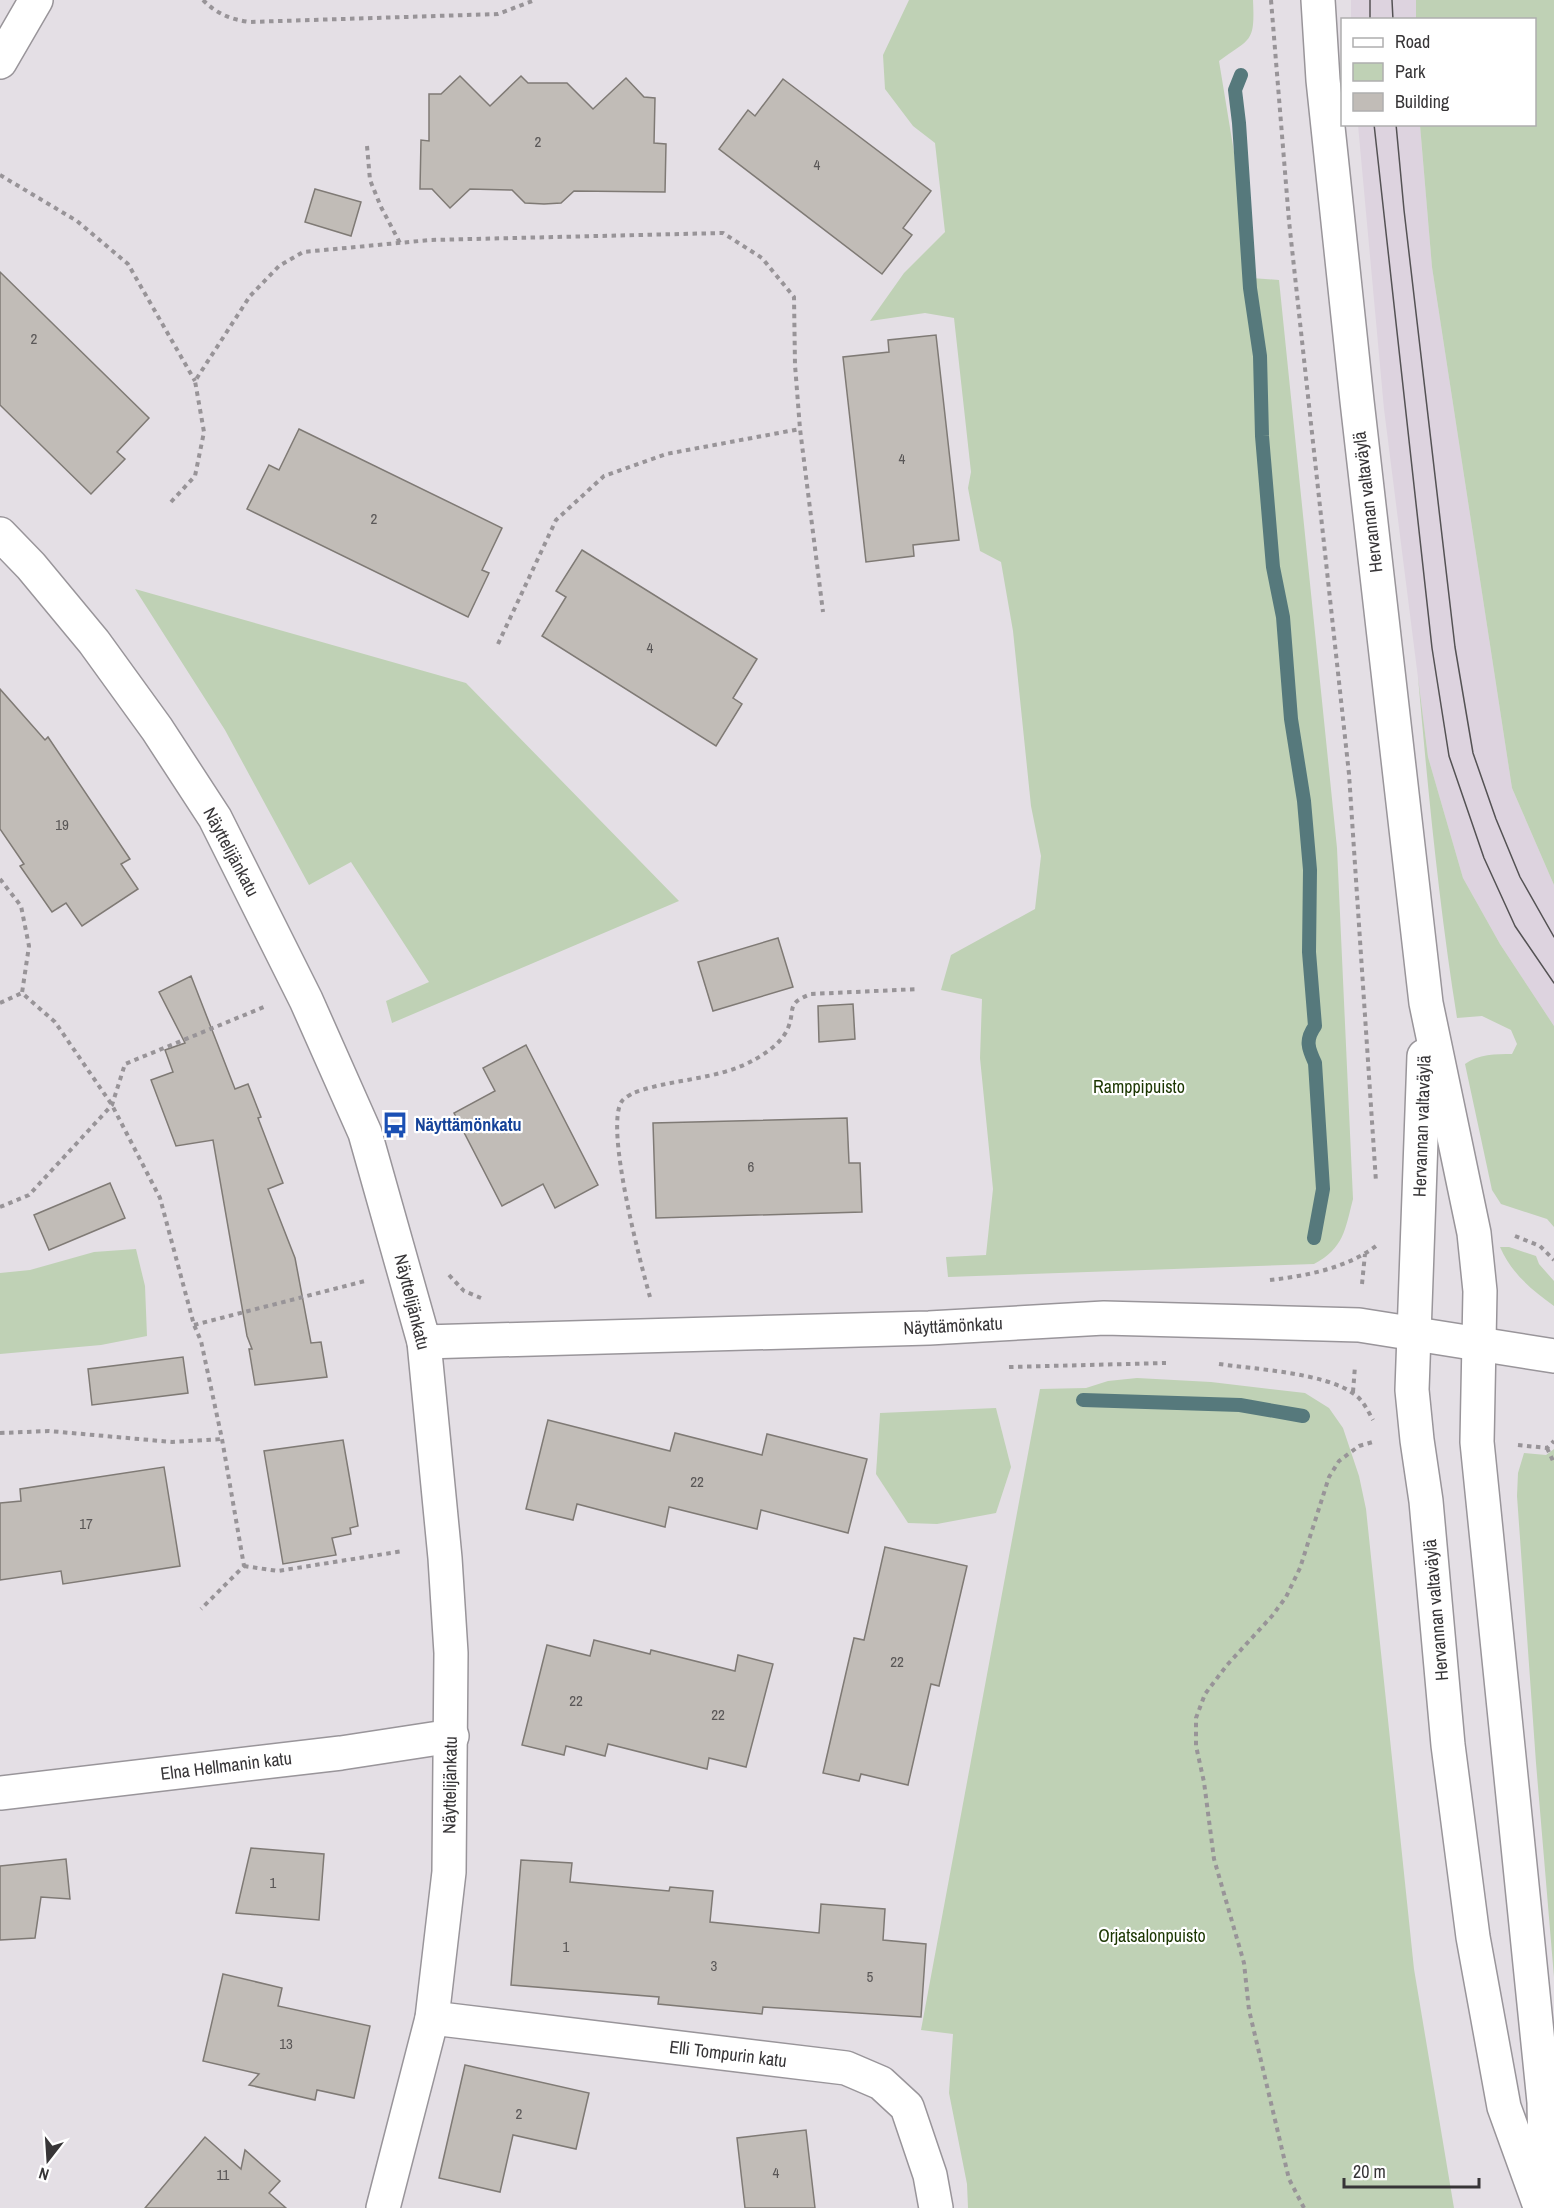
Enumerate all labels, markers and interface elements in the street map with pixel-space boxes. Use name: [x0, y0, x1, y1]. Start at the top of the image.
legend: [1341, 18, 1536, 126]
text: Road: [1395, 29, 1430, 54]
text: Park: [1395, 59, 1426, 84]
text: Building: [1395, 89, 1450, 114]
house number: 2: [535, 131, 542, 152]
house number: 4: [814, 154, 821, 175]
house number: 2: [31, 328, 38, 349]
street label: Hervannan valtaväylä: [1346, 430, 1389, 574]
house number: 4: [899, 448, 906, 469]
house number: 2: [371, 508, 378, 529]
house number: 4: [647, 637, 654, 658]
street label: Näyttelijänkatu: [197, 803, 265, 901]
house number: 19: [55, 814, 69, 835]
street label: Hervannan valtaväylä: [1407, 1055, 1436, 1197]
park label: Ramppipuisto: [1093, 1074, 1185, 1099]
bus stop icon: Näyttämönkatu: [380, 1110, 410, 1140]
place label: Näyttämönkatu: [415, 1112, 522, 1137]
house number: 6: [748, 1156, 755, 1177]
street label: Näyttelijänkatu: [389, 1251, 436, 1352]
street label: Näyttämönkatu: [903, 1310, 1003, 1341]
house number: 22: [690, 1471, 704, 1492]
house number: 17: [79, 1513, 93, 1534]
street label: Hervannan valtaväylä: [1417, 1538, 1454, 1682]
house number: 22: [890, 1651, 904, 1672]
house number: 22: [569, 1690, 583, 1711]
house number: 22: [711, 1704, 725, 1725]
street label: Näyttelijänkatu: [436, 1736, 463, 1834]
street label: Elna Hellmanin katu: [159, 1745, 293, 1786]
house number: 1: [270, 1872, 277, 1893]
park label: Orjatsalonpuisto: [1098, 1923, 1206, 1948]
house number: 1: [563, 1936, 570, 1957]
house number: 3: [711, 1955, 718, 1976]
house number: 5: [867, 1966, 874, 1987]
house number: 13: [279, 2033, 293, 2054]
street label: Elli Tompurin katu: [668, 2034, 788, 2073]
house number: 2: [516, 2103, 523, 2124]
north arrow: [18, 2130, 78, 2190]
scale bar: [1344, 2151, 1479, 2189]
text: 20 m: [1353, 2159, 1386, 2184]
text: N: [36, 2162, 51, 2186]
house number: 4: [773, 2162, 780, 2183]
house number: 11: [217, 2164, 230, 2185]

